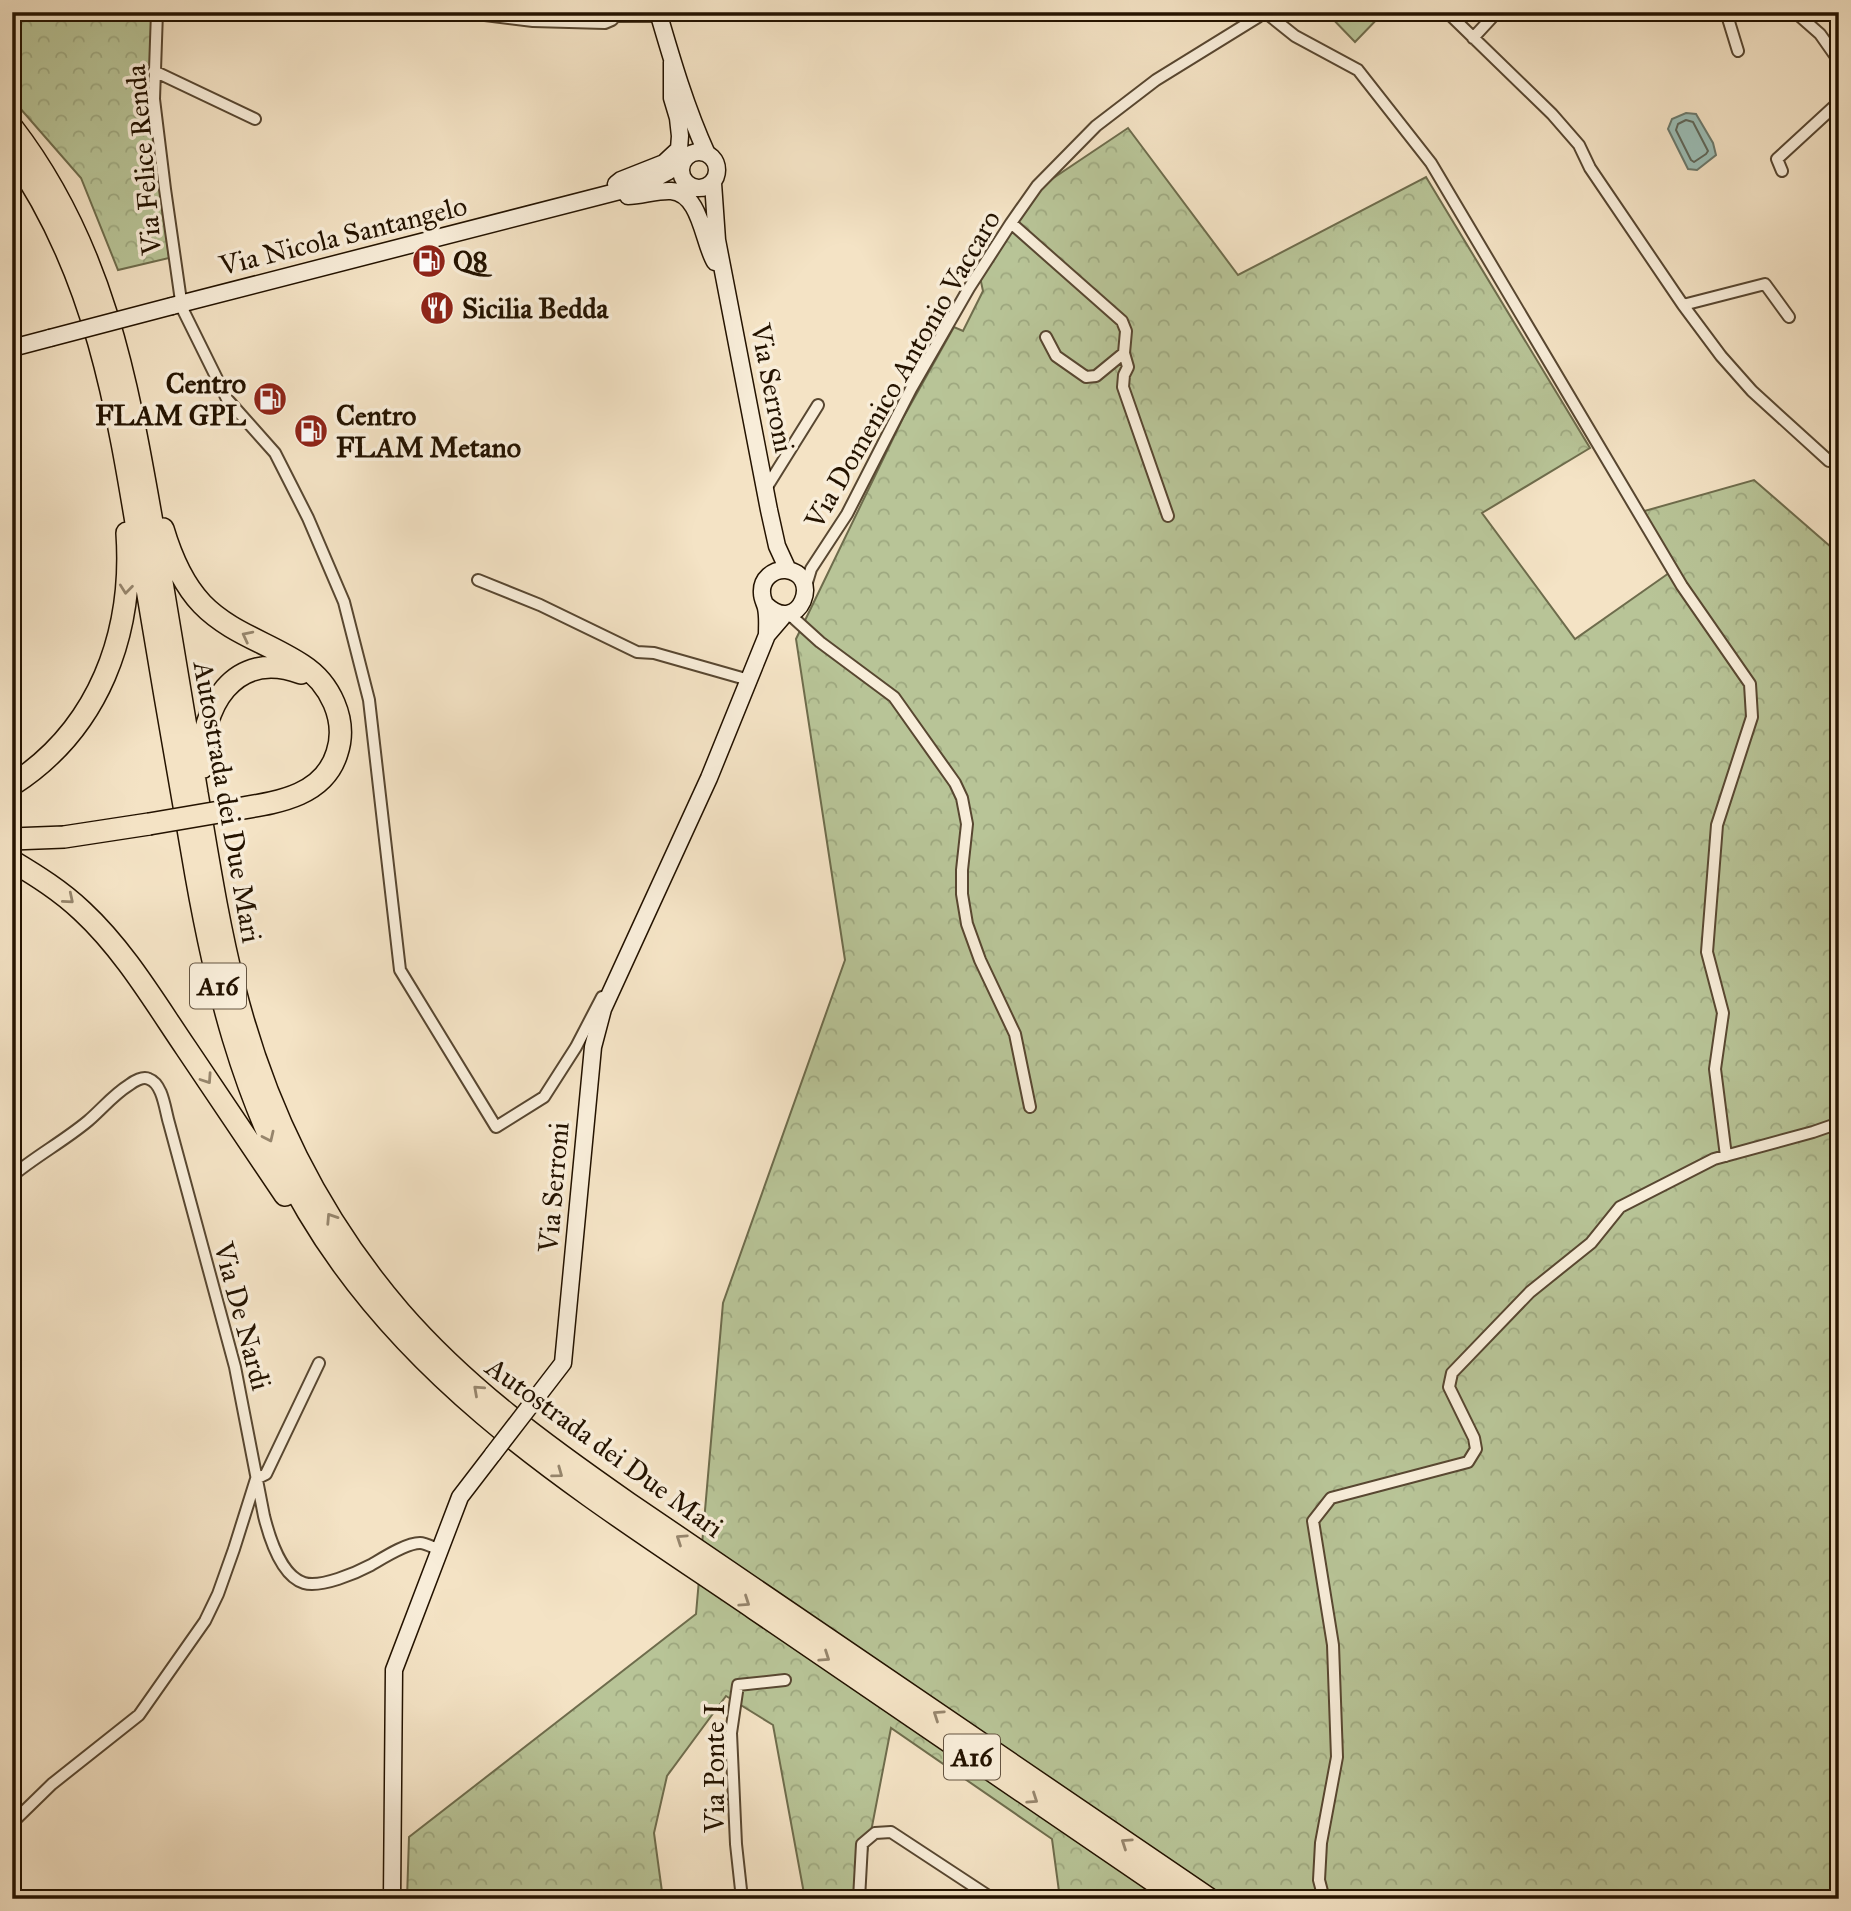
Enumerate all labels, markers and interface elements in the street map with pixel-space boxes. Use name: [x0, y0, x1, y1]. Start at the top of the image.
street label: Via Felice Renda: [118, 63, 169, 258]
street label: Via Nicola Santangelo: [215, 188, 471, 283]
street label: Via Domenico Antonio Vaccaro: [796, 204, 1008, 536]
fuel station icon: Q8: [410, 242, 448, 280]
place label: Q8: [453, 244, 493, 279]
restaurant icon: Sicilia Bedda: [418, 289, 456, 327]
place label: Sicilia Bedda: [462, 291, 610, 326]
street label: Via Serroni: [743, 320, 802, 456]
place label: Centro FLAM GPL: [95, 366, 246, 433]
fuel station icon: Centro FLAM GPL: [251, 380, 289, 418]
place label: Centro FLAM Metano: [336, 398, 521, 465]
fuel station icon: Centro FLAM Metano: [292, 412, 330, 450]
one-way arrow: [119, 584, 134, 595]
one-way arrow: [242, 631, 254, 644]
street label: Autostrada dei Due Mari: [185, 658, 270, 946]
one-way arrow: [61, 891, 74, 903]
road number: A16: [190, 964, 246, 1009]
one-way arrow: [199, 1071, 211, 1084]
street label: Via Serroni: [530, 1120, 577, 1255]
one-way arrow: [261, 1130, 275, 1143]
one-way arrow: [326, 1212, 339, 1225]
street label: Via De Nardi: [206, 1237, 279, 1394]
street label: Autostrada dei Due Mari: [478, 1349, 731, 1546]
one-way arrow: [473, 1386, 486, 1398]
one-way arrow: [550, 1465, 563, 1477]
one-way arrow: [676, 1535, 689, 1547]
one-way arrow: [737, 1594, 750, 1607]
one-way arrow: [817, 1649, 830, 1661]
street label: Via Ponte I: [697, 1703, 732, 1834]
one-way arrow: [933, 1710, 946, 1723]
road number: A16: [944, 1734, 1000, 1780]
one-way arrow: [1025, 1791, 1038, 1803]
one-way arrow: [1121, 1838, 1134, 1851]

